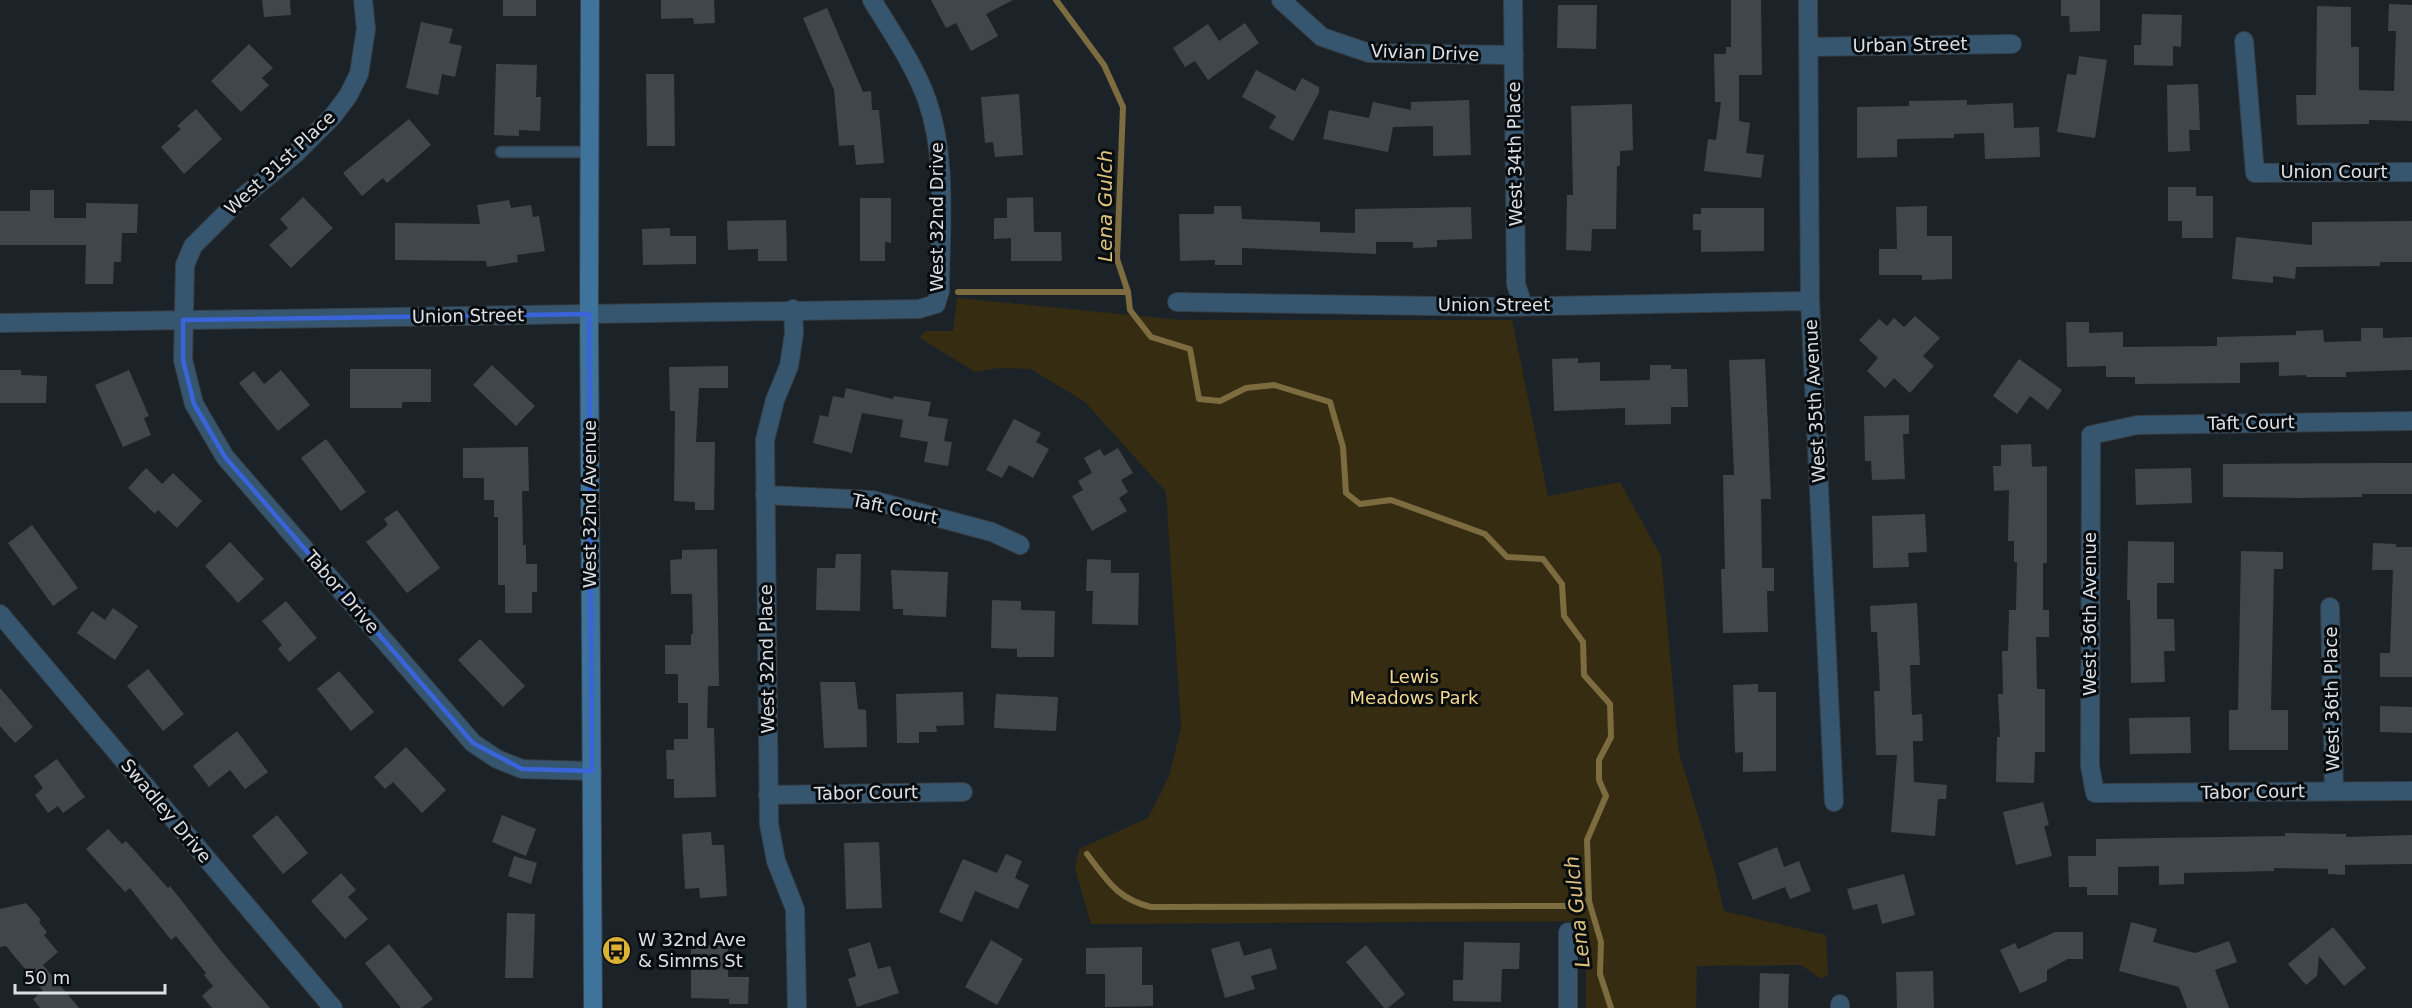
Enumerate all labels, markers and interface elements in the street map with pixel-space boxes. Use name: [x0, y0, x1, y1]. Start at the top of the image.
street label: Urban Street: [1852, 33, 1968, 56]
street label: Vivian Drive: [1370, 40, 1480, 65]
street label: West 34th Place: [1503, 81, 1526, 227]
street label: West 31st Place: [220, 106, 339, 219]
street label: West 32nd Drive: [926, 142, 947, 292]
water label: Lena Gulch: [1093, 150, 1117, 262]
street label: Union Court: [2280, 161, 2388, 182]
street label: Union Street: [1438, 294, 1550, 315]
street label: Union Street: [412, 304, 524, 327]
street label: West 35th Avenue: [1800, 319, 1829, 483]
street label: Taft Court: [2206, 411, 2295, 434]
street label: West 32nd Avenue: [579, 420, 600, 588]
street label: Taft Court: [849, 489, 940, 528]
street label: West 36th Avenue: [2079, 532, 2100, 696]
street label: Tabor Drive: [300, 545, 384, 637]
street label: West 32nd Place: [755, 584, 778, 734]
street label: West 36th Place: [2320, 626, 2343, 772]
park label: Lewis Meadows Park: [1350, 666, 1479, 708]
street label: Swadley Drive: [117, 755, 216, 867]
street label: Tabor Court: [2200, 780, 2305, 803]
street label: Tabor Court: [813, 781, 918, 804]
water label: Lena Gulch: [1559, 855, 1595, 969]
place label: W 32nd Ave & Simms St: [638, 929, 746, 971]
bus stop icon: W 32nd Ave & Simms St: [601, 934, 633, 966]
scale bar: [15, 957, 165, 995]
text: 50 m: [24, 967, 70, 988]

